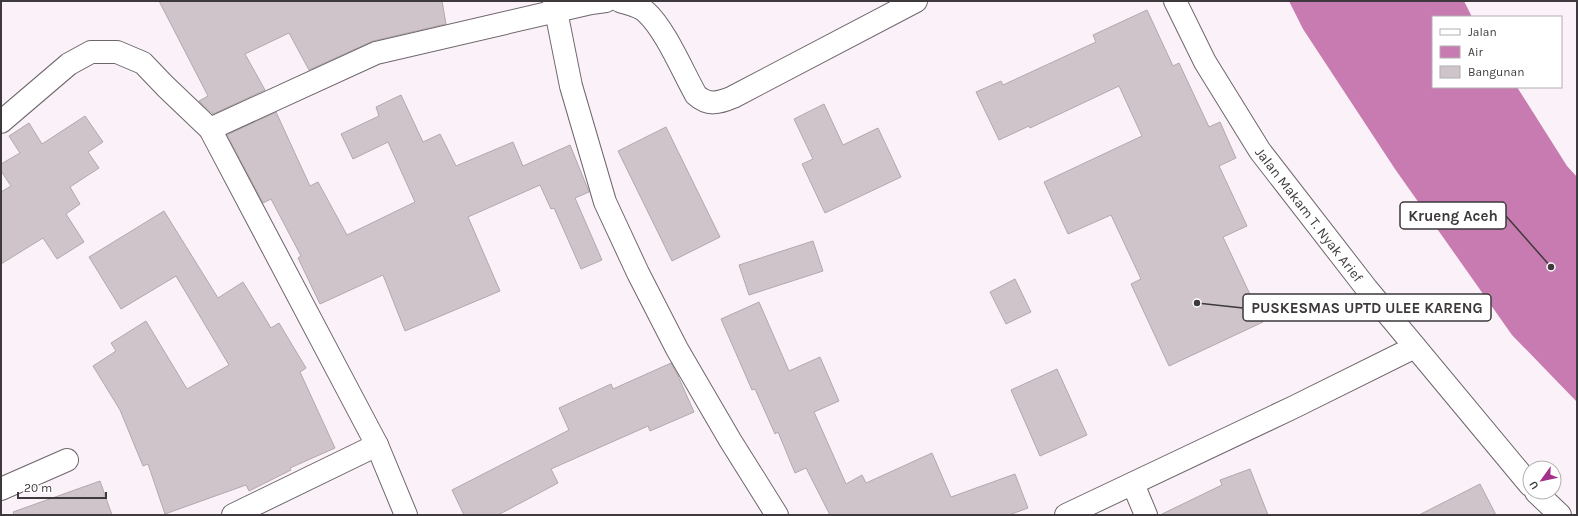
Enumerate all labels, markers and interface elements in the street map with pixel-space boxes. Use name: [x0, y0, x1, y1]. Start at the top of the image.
legend: [1432, 16, 1562, 88]
text: Jalan: [1468, 25, 1497, 39]
text: Air: [1468, 45, 1483, 59]
text: Bangunan: [1468, 65, 1524, 79]
street label: Jalan Makam T. Nyak Arief: [1252, 144, 1367, 285]
callout: Krueng Aceh: [1400, 202, 1506, 229]
text: Krueng Aceh: [1408, 207, 1498, 225]
callout: PUSKESMAS UPTD ULEE KARENG: [1243, 294, 1491, 321]
text: PUSKESMAS UPTD ULEE KARENG: [1251, 299, 1483, 317]
north arrow: [1522, 460, 1562, 500]
scale bar: [18, 474, 106, 500]
text: U: [1527, 478, 1542, 492]
text: 20 m: [24, 481, 52, 495]

